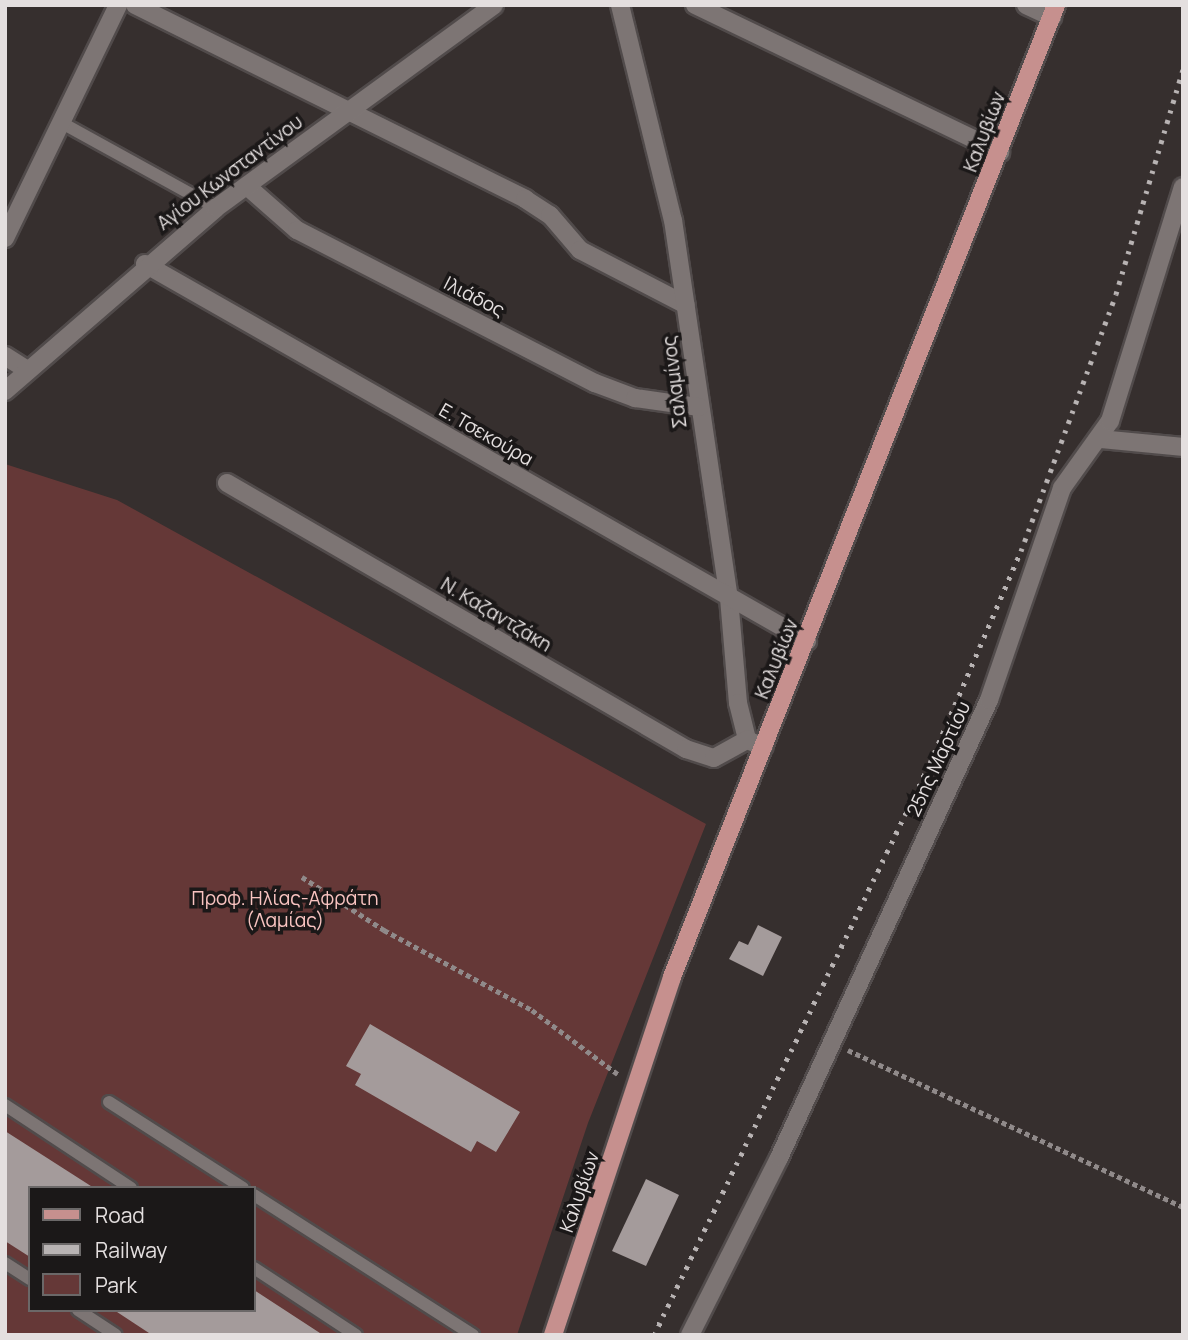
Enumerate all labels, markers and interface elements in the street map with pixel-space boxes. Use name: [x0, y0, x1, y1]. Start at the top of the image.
street label: Καλυβίων: [959, 89, 1011, 175]
street label: Αγίου Κωνσταντίνου: [153, 111, 307, 235]
street label: Ιλιάδος: [440, 272, 508, 322]
street label: Σαλαμίνος: [658, 334, 692, 430]
street label: Ε. Τσεκούρα: [435, 399, 537, 471]
street label: Ν. Καζαντζάκη: [437, 573, 555, 657]
street label: Καλυβίων: [751, 616, 803, 702]
street label: 25ης Μαρτίου: [902, 698, 976, 820]
park label: Προφ. Ηλίας-Αφράτη (Λαμίας): [192, 888, 378, 932]
street label: Καλυβίων: [556, 1149, 604, 1235]
legend: [28, 1186, 256, 1312]
text: Road: [95, 1201, 145, 1229]
text: Railway: [95, 1236, 167, 1264]
text: Park: [95, 1271, 137, 1299]

